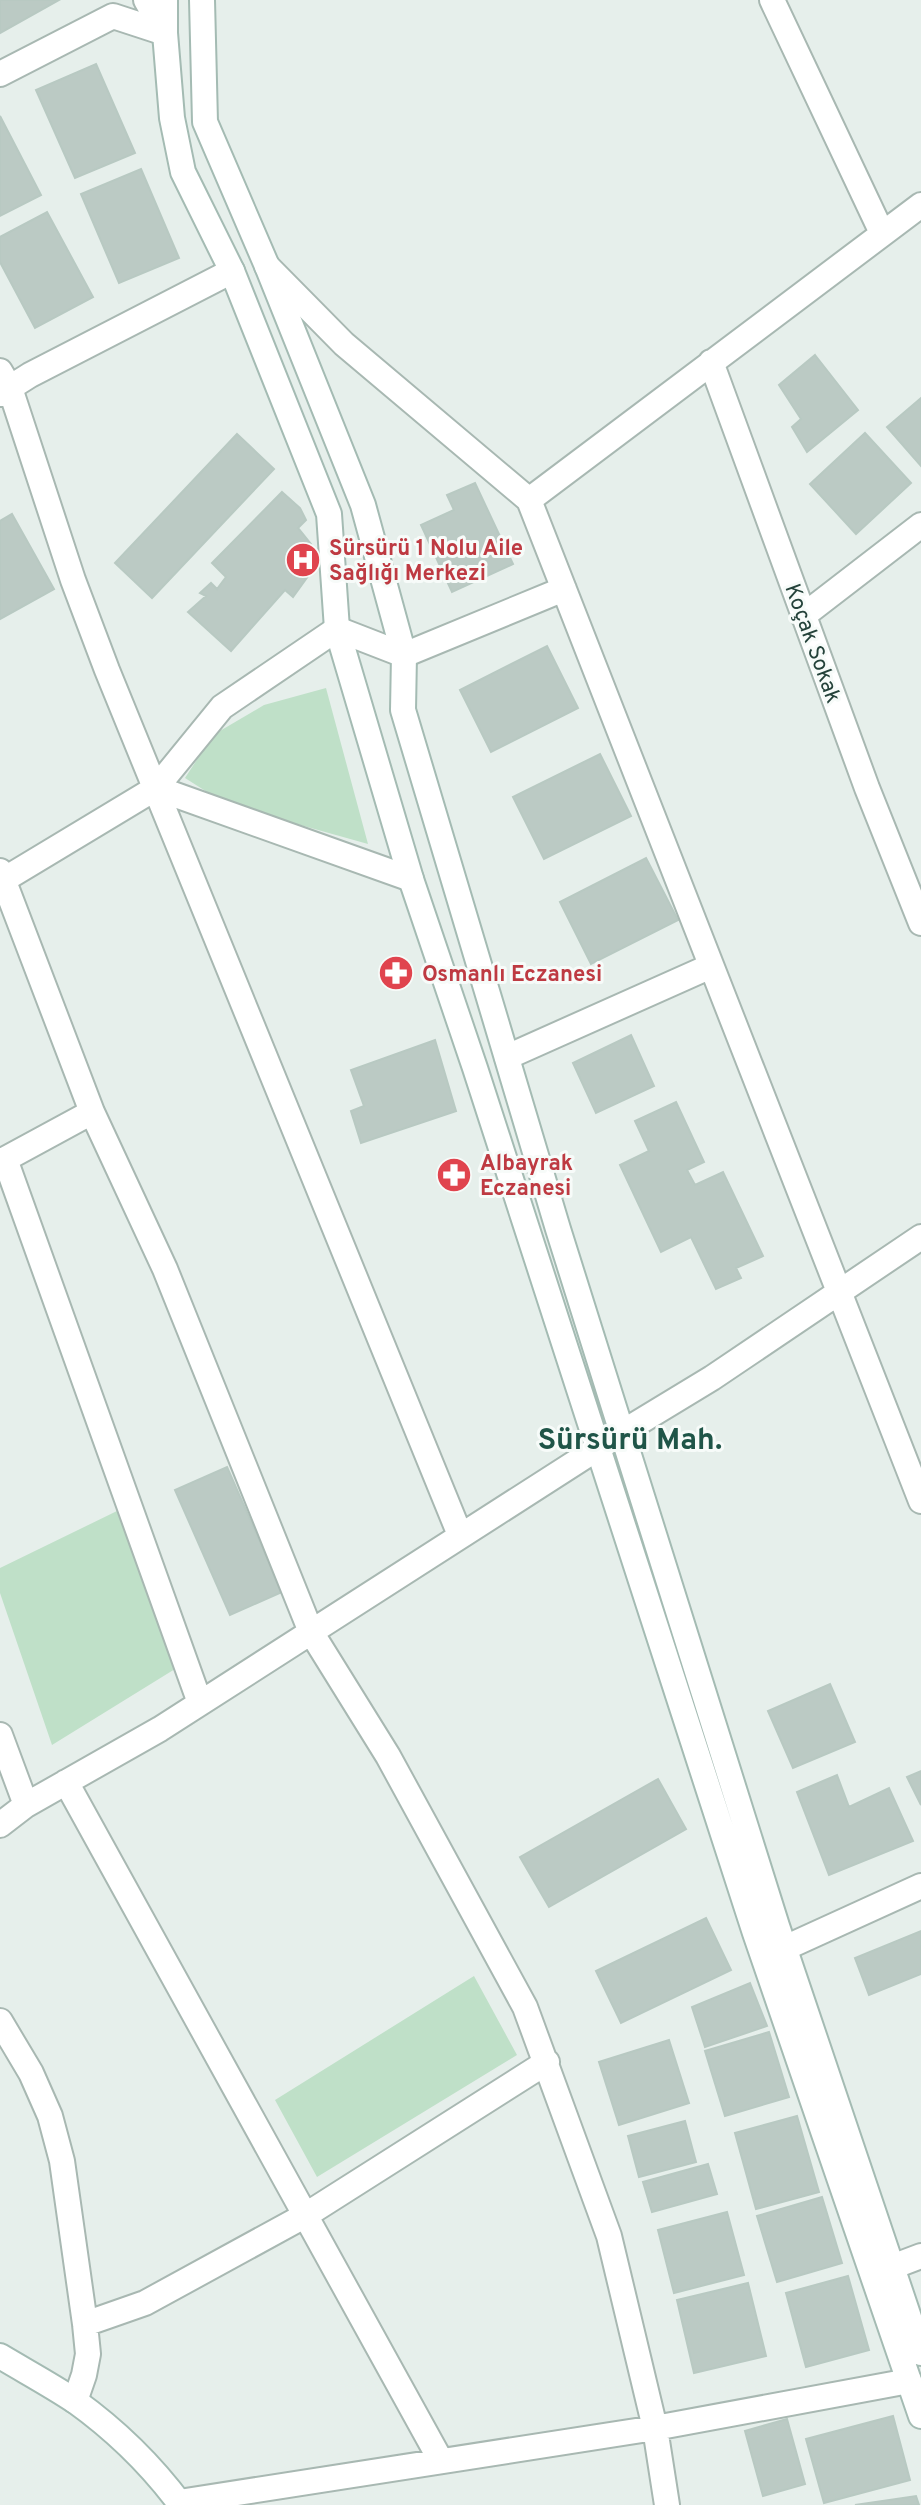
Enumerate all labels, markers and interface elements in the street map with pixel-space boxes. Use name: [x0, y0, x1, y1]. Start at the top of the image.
place label: Sürsürü 1 Nolu Aile Sağlığı Merkezi: [329, 536, 523, 588]
hospital icon: Sürsürü 1 Nolu Aile Sağlığı Merkezi: [284, 541, 322, 579]
street label: Koçak Sokak: [778, 580, 846, 707]
pharmacy icon: Osmanlı Eczanesi: [377, 954, 415, 992]
place label: Osmanlı Eczanesi: [422, 962, 602, 989]
place label: Albayrak Eczanesi: [480, 1151, 573, 1203]
pharmacy icon: Albayrak Eczanesi: [435, 1156, 473, 1194]
district label: Sürsürü Mah.: [538, 1423, 722, 1460]

